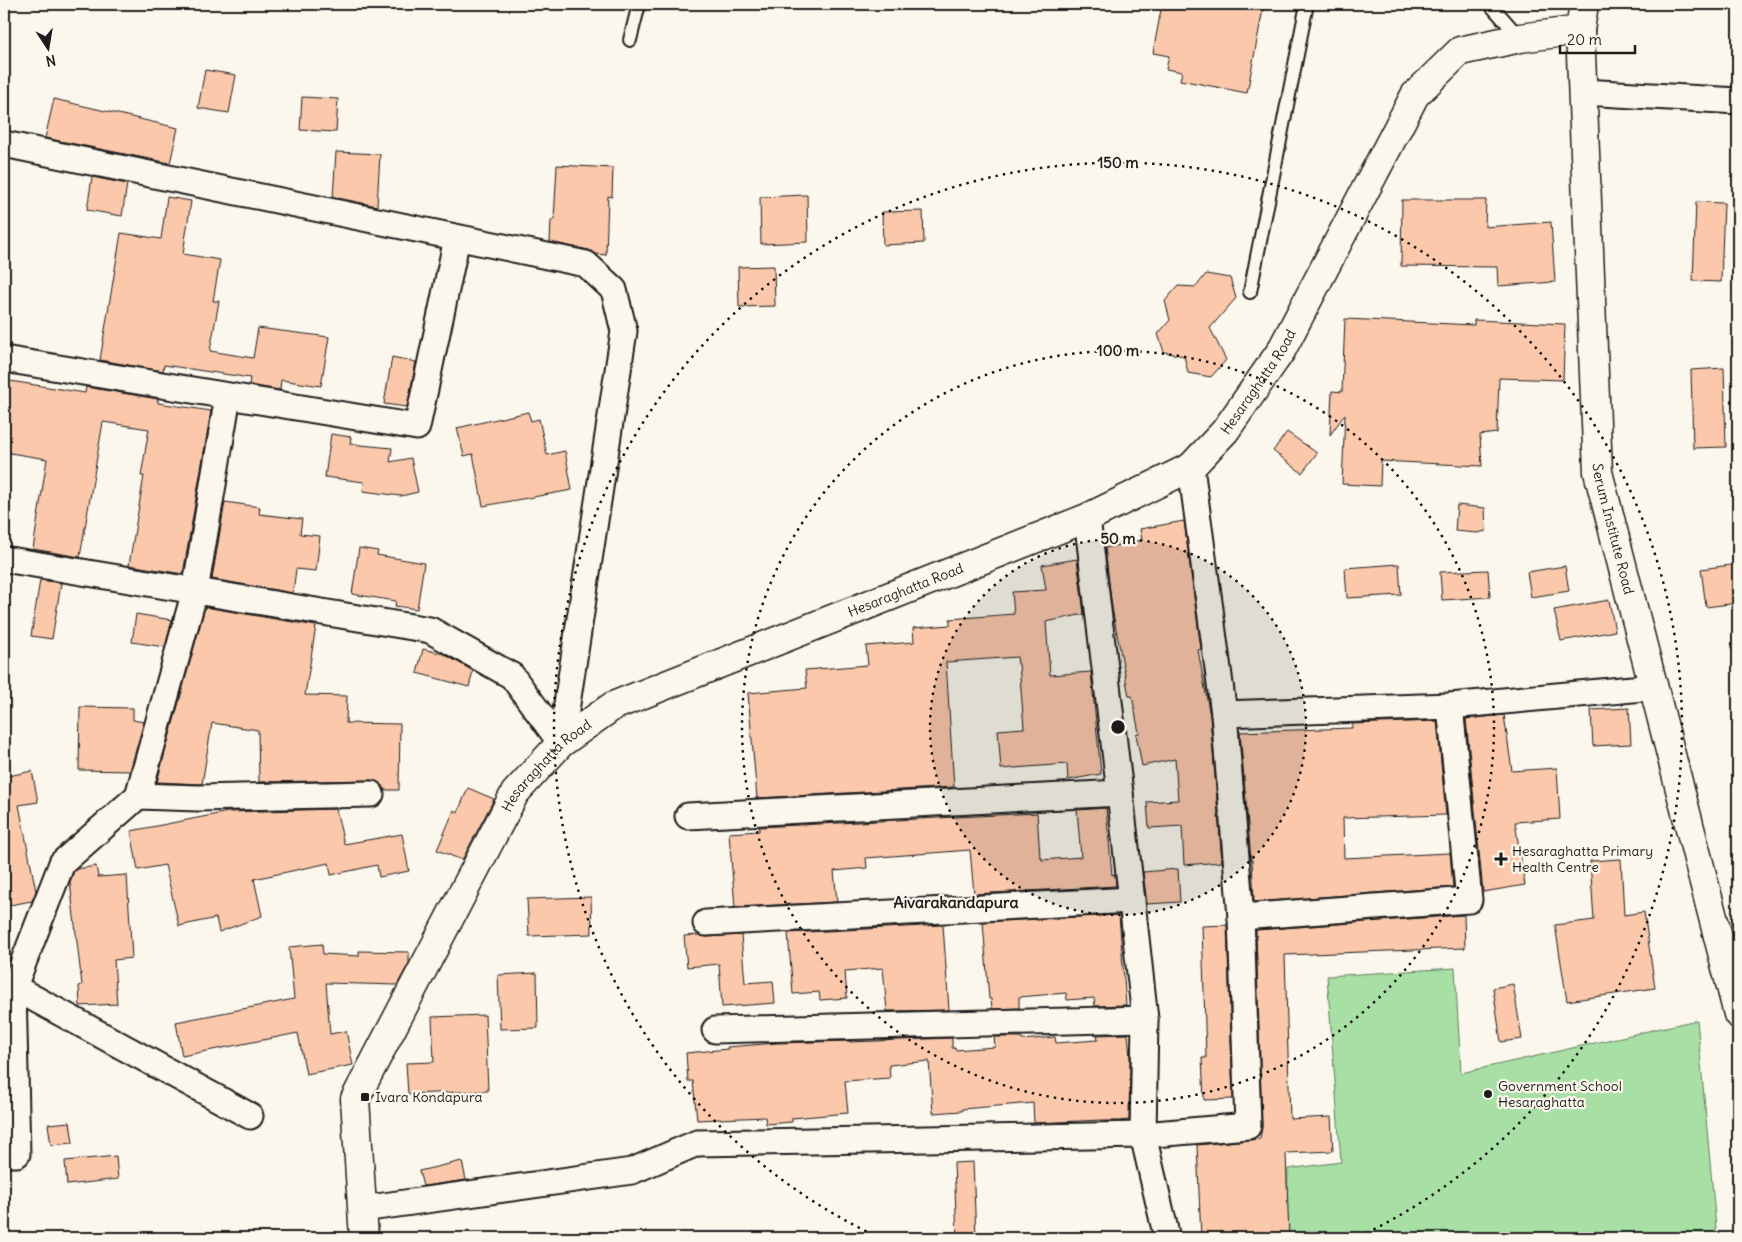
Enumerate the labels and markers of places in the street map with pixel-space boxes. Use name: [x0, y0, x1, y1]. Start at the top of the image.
centre of rings: [1109, 718, 1127, 736]
place label: Hesaraghatta Primary Health Centre: [1512, 842, 1653, 876]
marker: Hesaraghatta Primary Health Centre: [1494, 852, 1508, 866]
place label: Government School Hesaraghatta: [1498, 1077, 1622, 1111]
place label: Ivara Kondapura: [375, 1088, 483, 1106]
marker: Government School Hesaraghatta: [1482, 1088, 1494, 1100]
marker: Ivara Kondapura: [359, 1091, 371, 1103]

